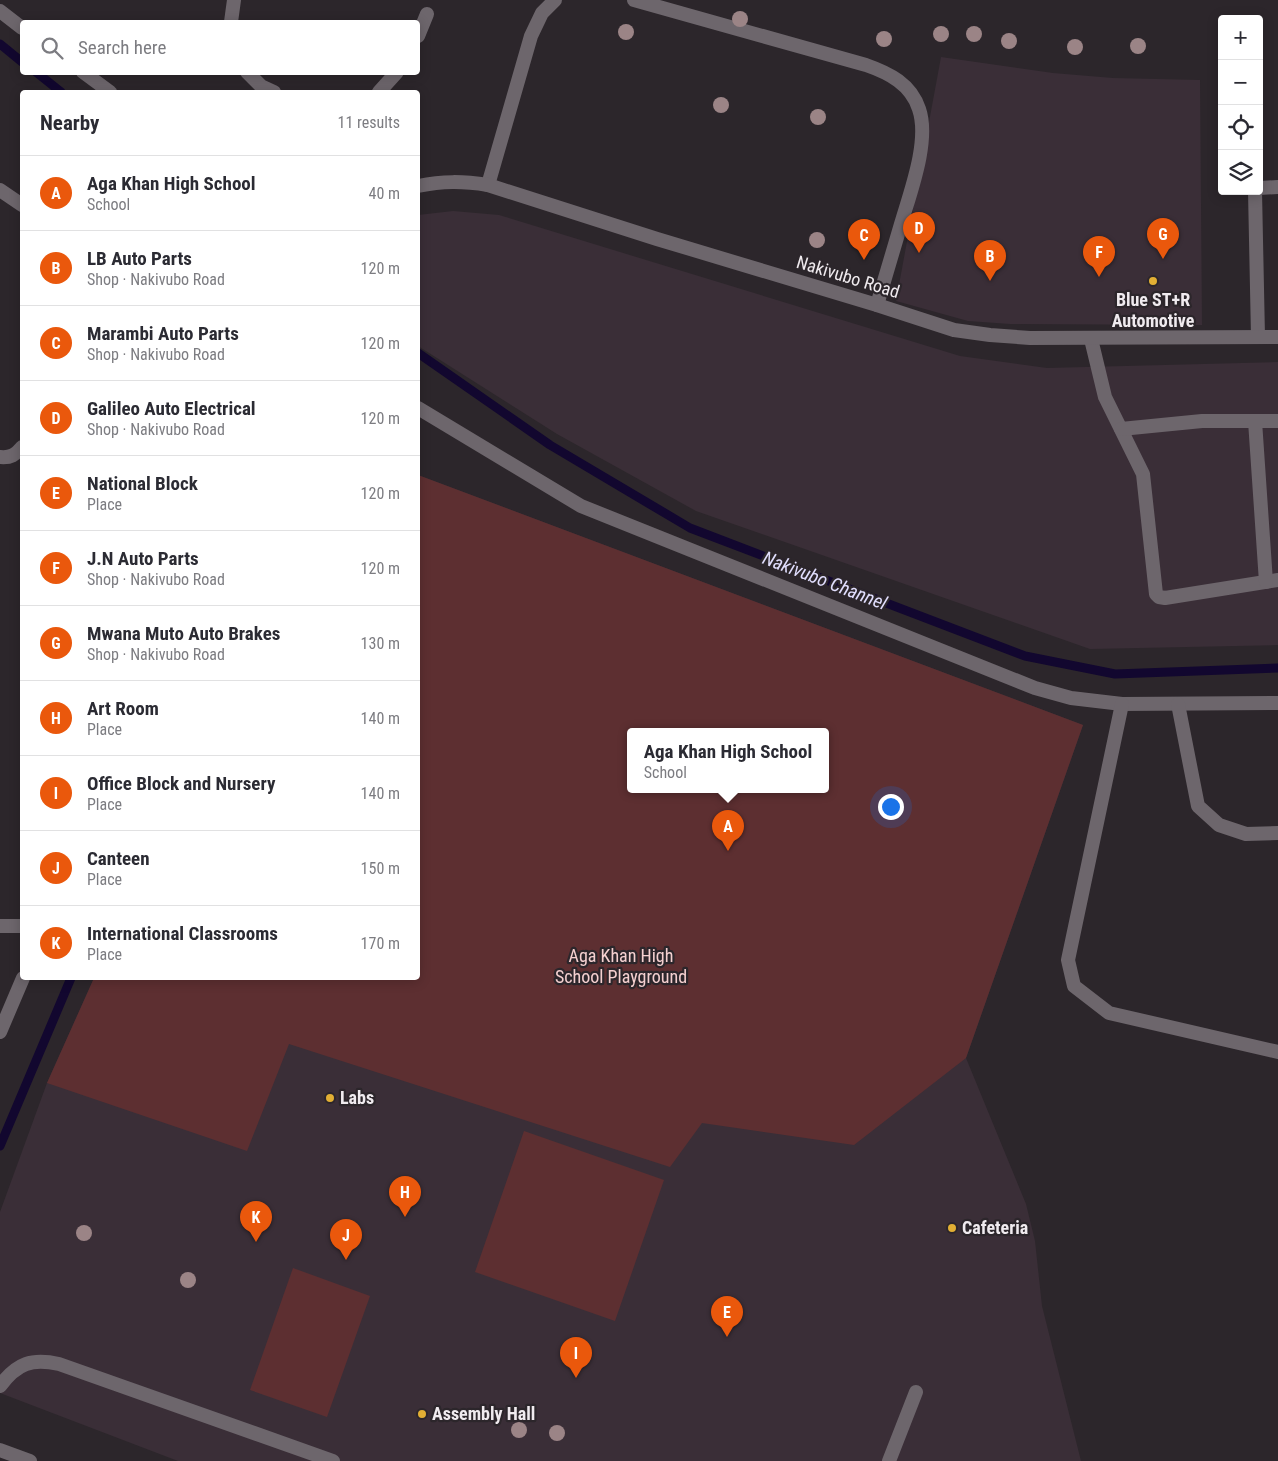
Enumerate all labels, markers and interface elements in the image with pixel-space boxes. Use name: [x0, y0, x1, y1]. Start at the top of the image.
map controls: [1218, 15, 1263, 195]
button: +: [1218, 15, 1263, 60]
search box: [20, 20, 420, 75]
icon: search: [38, 34, 66, 62]
text: Search here: [78, 36, 166, 59]
button: −: [1218, 60, 1263, 105]
button: locate: [1218, 105, 1263, 150]
text: Nearby: [40, 111, 99, 135]
text: 11 results: [338, 113, 400, 132]
button: layers: [1218, 150, 1263, 195]
text: Aga Khan High School: [87, 172, 256, 195]
text: A: [51, 184, 61, 203]
text: 40 m: [368, 184, 400, 203]
text: School: [87, 195, 130, 214]
pin: D: [903, 212, 935, 253]
pin: G: [1147, 218, 1179, 259]
pin: C: [848, 219, 880, 260]
pin: F: [1083, 236, 1115, 277]
pin: B: [974, 240, 1006, 281]
text: LB Auto Parts: [87, 247, 192, 270]
street label: Nakivubo Road: [794, 251, 902, 302]
text: B: [52, 259, 60, 278]
text: 120 m: [361, 259, 400, 278]
text: Shop · Nakivubo Road: [87, 270, 225, 289]
marker: Blue ST+R Automotive: [1147, 275, 1159, 287]
place label: Blue ST+R Automotive: [1112, 289, 1195, 331]
text: Marambi Auto Parts: [87, 322, 239, 345]
text: C: [51, 334, 61, 353]
text: 120 m: [361, 334, 400, 353]
text: Shop · Nakivubo Road: [87, 345, 225, 364]
text: Galileo Auto Electrical: [87, 397, 256, 420]
text: D: [51, 409, 61, 428]
text: 120 m: [361, 409, 400, 428]
text: Shop · Nakivubo Road: [87, 420, 225, 439]
text: National Block: [87, 472, 198, 495]
text: E: [52, 484, 60, 503]
text: 120 m: [361, 484, 400, 503]
text: Place: [87, 495, 122, 514]
water label: Nakivubo Channel: [759, 546, 891, 615]
text: J.N Auto Parts: [87, 547, 199, 570]
text: F: [52, 559, 60, 578]
text: 120 m: [361, 559, 400, 578]
text: Shop · Nakivubo Road: [87, 570, 225, 589]
text: Mwana Muto Auto Brakes: [87, 622, 280, 645]
text: G: [51, 634, 61, 653]
text: 130 m: [361, 634, 400, 653]
text: Shop · Nakivubo Road: [87, 645, 225, 664]
text: Art Room: [87, 697, 159, 720]
text: H: [51, 709, 61, 728]
text: 140 m: [361, 709, 400, 728]
text: Place: [87, 720, 122, 739]
popup: [627, 728, 829, 793]
text: Aga Khan High School: [644, 740, 812, 763]
text: School: [644, 763, 687, 782]
text: Office Block and Nursery: [87, 772, 275, 795]
text: I: [54, 784, 58, 803]
text: 140 m: [361, 784, 400, 803]
your location: [878, 794, 904, 820]
text: Place: [87, 795, 122, 814]
pin: A: [712, 810, 744, 851]
text: Canteen: [87, 847, 150, 870]
text: J: [52, 859, 60, 878]
text: 150 m: [361, 859, 400, 878]
text: Place: [87, 870, 122, 889]
text: International Classrooms: [87, 922, 278, 945]
text: K: [52, 934, 60, 953]
text: 170 m: [361, 934, 400, 953]
text: Place: [87, 945, 122, 964]
park label: Aga Khan High School Playground: [555, 945, 687, 987]
place label: Labs: [340, 1087, 374, 1108]
marker: Labs: [324, 1092, 336, 1104]
pin: H: [389, 1176, 421, 1217]
pin: K: [240, 1201, 272, 1242]
place label: Cafeteria: [962, 1217, 1028, 1238]
pin: J: [330, 1219, 362, 1260]
marker: Cafeteria: [946, 1222, 958, 1234]
pin: E: [711, 1296, 743, 1337]
pin: I: [560, 1337, 592, 1378]
place label: Assembly Hall: [432, 1403, 535, 1424]
marker: Assembly Hall: [416, 1408, 428, 1420]

